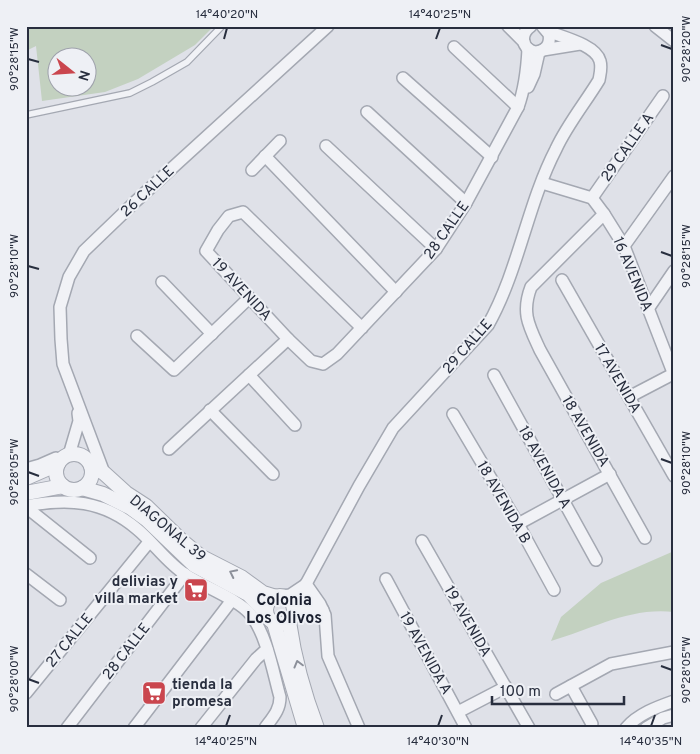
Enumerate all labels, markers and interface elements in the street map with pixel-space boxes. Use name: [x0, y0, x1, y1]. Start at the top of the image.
text: 14°40'20"N: [196, 7, 258, 23]
text: 14°40'25"N: [409, 7, 471, 23]
text: 90°28'20"W: [679, 16, 695, 82]
text: 90°28'15"W: [7, 27, 23, 91]
north arrow: [48, 48, 98, 98]
text: N: [73, 68, 93, 83]
street label: 29 CALLE A: [598, 110, 659, 186]
street label: 26 CALLE: [117, 162, 179, 222]
street label: 28 CALLE: [420, 198, 474, 264]
text: 90°28'15"W: [679, 224, 695, 288]
text: 90°28'10"W: [7, 234, 23, 298]
street label: 16 AVENIDA: [607, 234, 656, 315]
street label: 19 AVENIDA: [207, 255, 275, 325]
street label: 29 CALLE: [439, 316, 497, 378]
street label: 17 AVENIDA: [589, 340, 644, 417]
street label: 18 AVENIDA: [557, 393, 613, 471]
street label: 18 AVENIDA A: [513, 423, 574, 513]
text: 90°28'10"W: [679, 431, 695, 495]
text: 90°28'05"W: [7, 439, 23, 506]
street label: 18 AVENIDA B: [471, 458, 534, 547]
street label: DIAGONAL 39: [125, 492, 209, 567]
one-way arrow: [230, 570, 239, 580]
place label: delivias y villa market: [95, 573, 178, 609]
supermarket icon: delivias y villa market: [183, 577, 209, 603]
street label: 19 AVENIDA: [439, 583, 495, 661]
district label: Colonia Los Olivos: [246, 591, 322, 629]
street label: 19 AVENIDA A: [394, 609, 455, 698]
street label: 27 CALLE: [42, 610, 98, 672]
street label: 28 CALLE: [99, 620, 155, 684]
text: 90°28'05"W: [679, 637, 695, 704]
text: 90°28'00"W: [7, 645, 23, 713]
one-way arrow: [293, 661, 303, 669]
scale bar: [492, 674, 625, 706]
place label: tienda la promesa: [172, 676, 233, 712]
supermarket icon: tienda la promesa: [141, 680, 167, 706]
text: 100 m: [500, 683, 541, 702]
text: 14°40'25"N: [195, 734, 257, 750]
text: 14°40'30"N: [407, 734, 469, 750]
text: 14°40'35"N: [620, 734, 682, 750]

